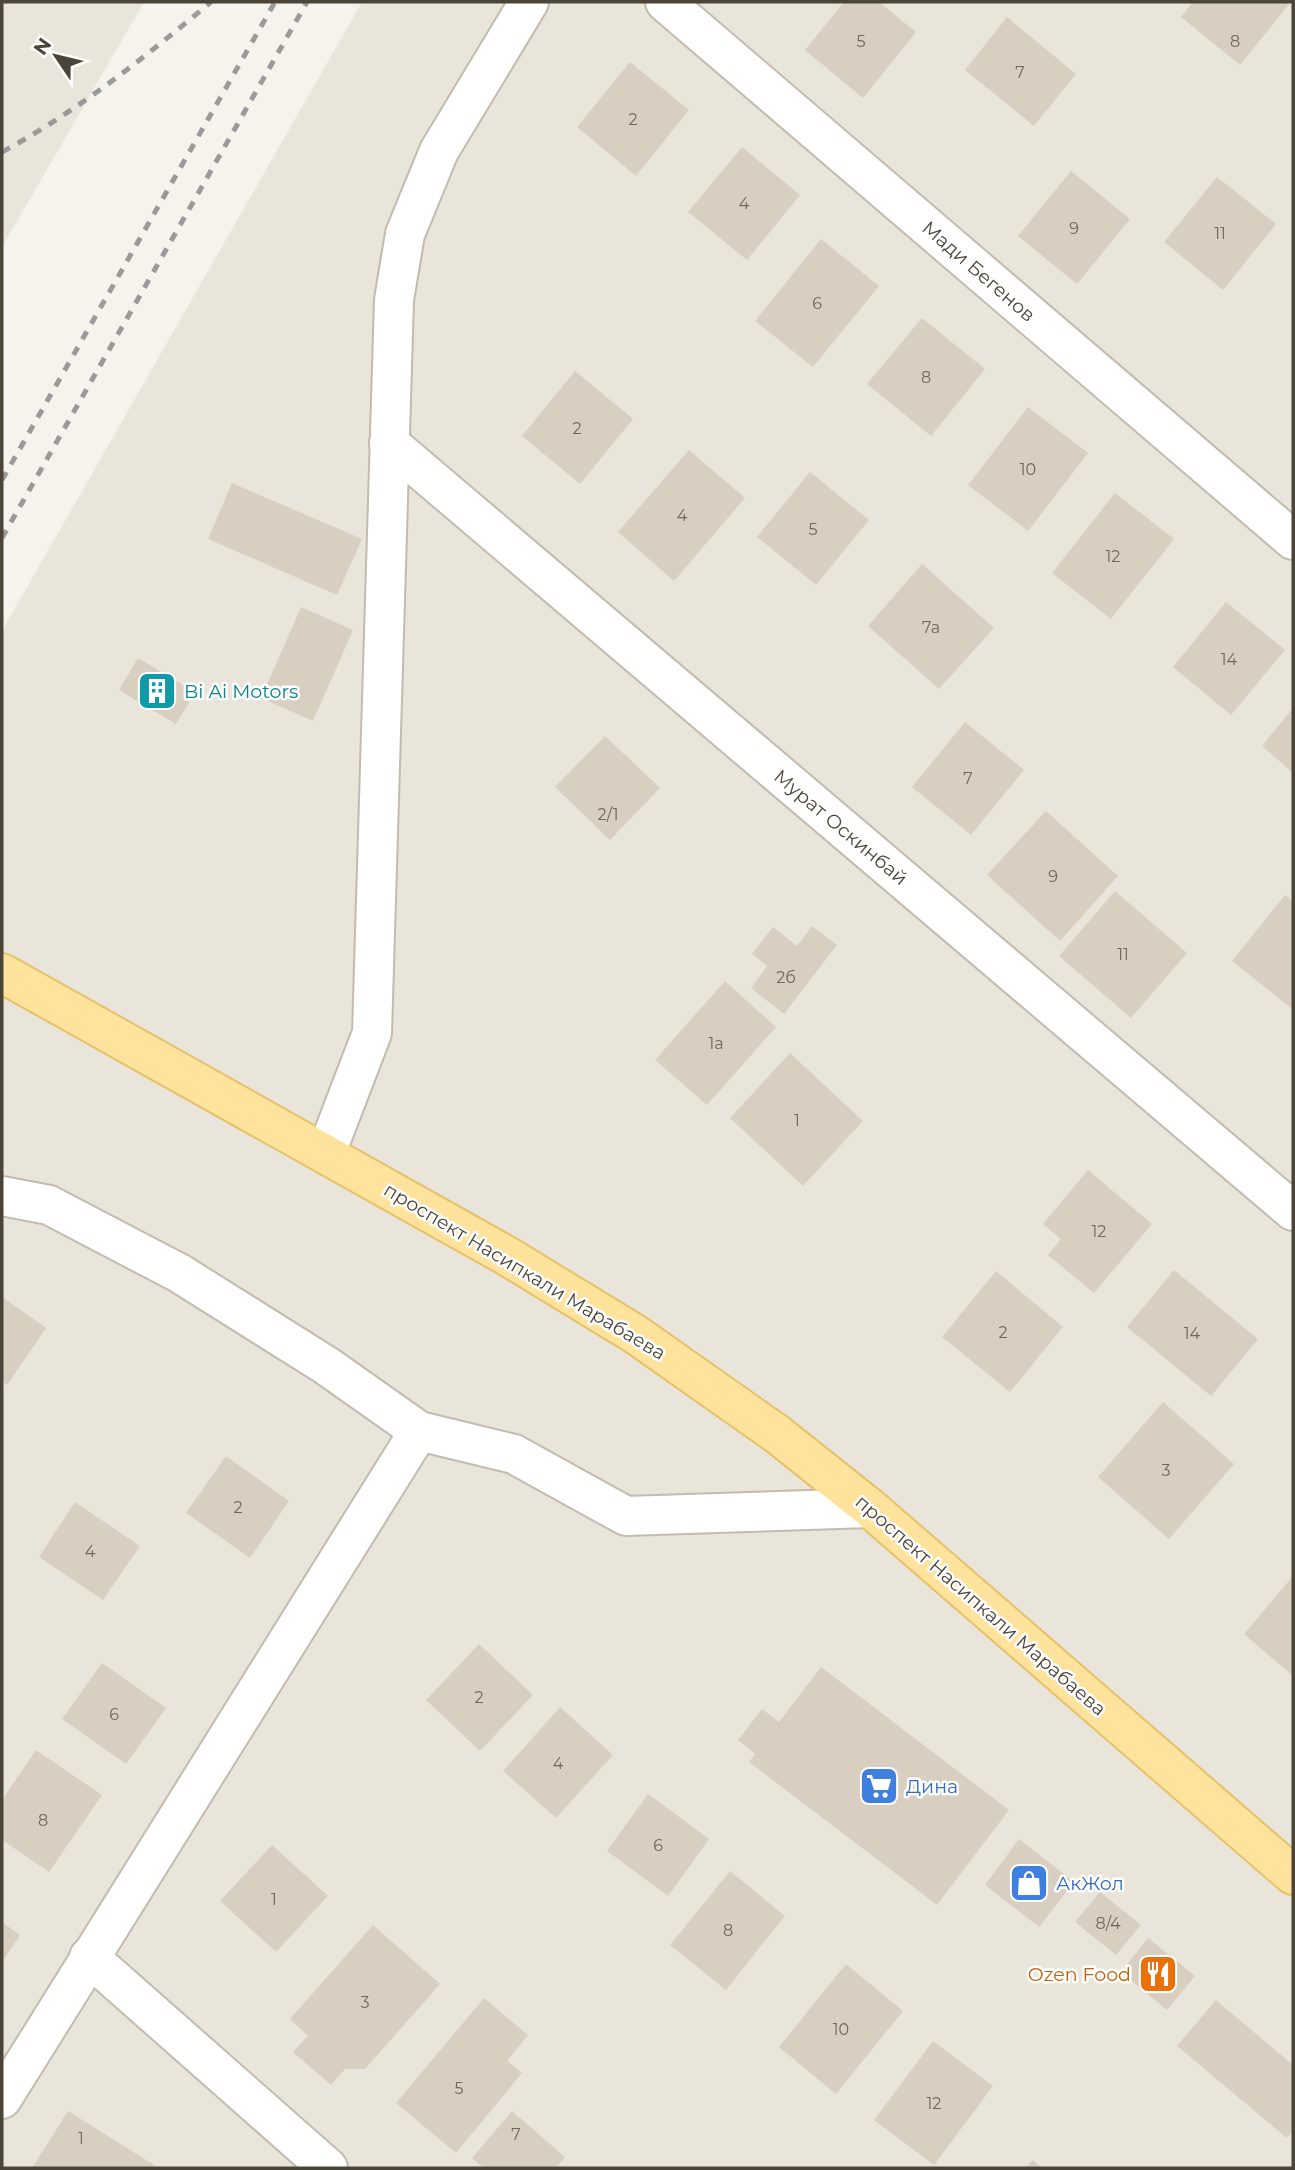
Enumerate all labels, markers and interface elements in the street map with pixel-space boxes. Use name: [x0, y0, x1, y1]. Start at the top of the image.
north arrow: [21, 21, 91, 91]
house number: 5: [856, 32, 866, 51]
house number: 8: [1230, 32, 1240, 51]
text: N: [29, 34, 56, 59]
house number: 7: [1015, 63, 1025, 82]
house number: 2: [628, 110, 638, 129]
house number: 4: [739, 194, 750, 213]
street label: Мади Бегенов: [918, 216, 1040, 327]
house number: 9: [1069, 219, 1079, 238]
house number: 11: [1214, 224, 1226, 243]
house number: 6: [812, 294, 822, 313]
house number: 8: [921, 368, 931, 387]
house number: 2: [572, 419, 582, 438]
house number: 10: [1020, 460, 1036, 479]
house number: 4: [677, 506, 688, 525]
house number: 5: [808, 520, 818, 539]
house number: 12: [1106, 547, 1120, 566]
house number: 7а: [922, 618, 940, 637]
house number: 14: [1221, 650, 1238, 669]
building icon: Bi Ai Motors: [136, 670, 178, 712]
place label: Bi Ai Motors: [184, 680, 298, 703]
street label: Мурат Оскинбай: [769, 765, 912, 890]
house number: 7: [963, 769, 973, 788]
house number: 2/1: [598, 805, 618, 824]
house number: 9: [1048, 867, 1058, 886]
house number: 11: [1117, 945, 1129, 964]
house number: 2б: [776, 968, 796, 987]
house number: 1а: [708, 1034, 724, 1053]
house number: 1: [794, 1111, 800, 1130]
street label: проспект Насипкали Марабаева: [380, 1178, 670, 1365]
house number: 12: [1092, 1222, 1106, 1241]
house number: 2: [998, 1323, 1008, 1342]
house number: 14: [1184, 1324, 1201, 1343]
house number: 3: [1161, 1461, 1171, 1480]
street label: проспект Насипкали Марабаева: [851, 1490, 1111, 1721]
house number: 2: [233, 1498, 243, 1517]
house number: 4: [85, 1542, 96, 1561]
house number: 2: [474, 1688, 484, 1707]
house number: 6: [109, 1705, 119, 1724]
house number: 4: [553, 1754, 564, 1773]
supermarket icon: Дина: [858, 1765, 900, 1807]
place label: Дина: [906, 1775, 958, 1798]
house number: 8: [38, 1811, 48, 1830]
house number: 6: [653, 1836, 663, 1855]
shop icon: АкЖол: [1008, 1862, 1050, 1904]
place label: АкЖол: [1056, 1872, 1124, 1895]
house number: 1: [271, 1890, 277, 1909]
house number: 8/4: [1095, 1914, 1121, 1933]
house number: 8: [723, 1921, 733, 1940]
restaurant icon: Ozen Food: [1137, 1953, 1179, 1995]
place label: Ozen Food: [1028, 1963, 1131, 1986]
house number: 3: [360, 1993, 370, 2012]
house number: 10: [833, 2020, 849, 2039]
house number: 5: [454, 2079, 464, 2098]
house number: 12: [927, 2094, 941, 2113]
house number: 7: [511, 2125, 521, 2144]
house number: 1: [78, 2129, 84, 2148]

